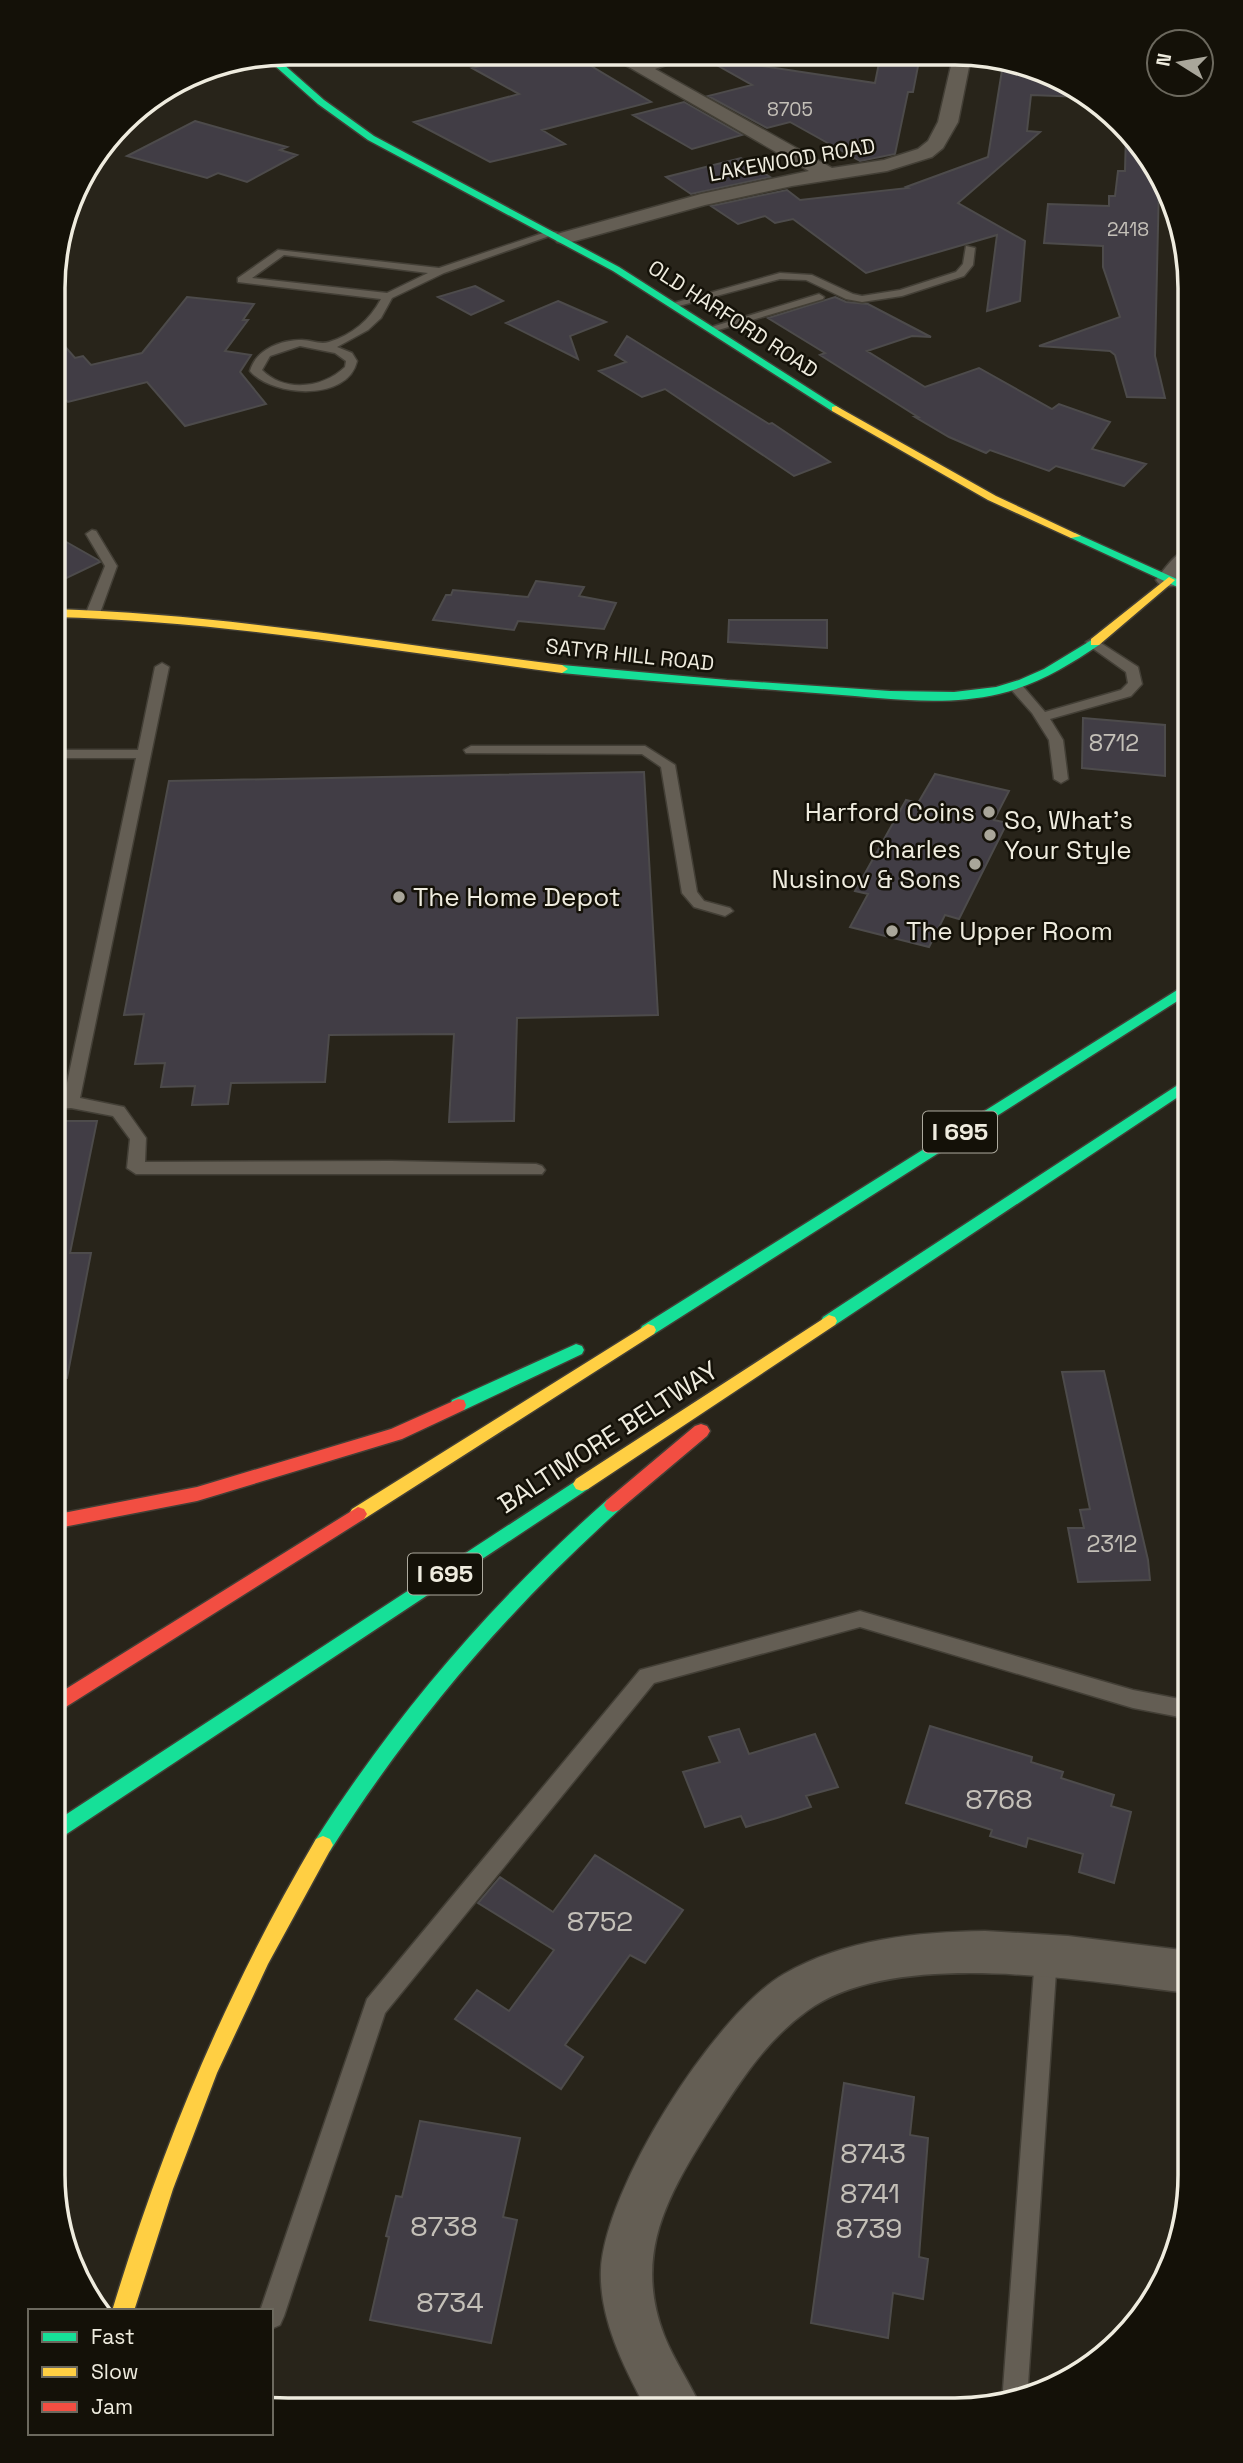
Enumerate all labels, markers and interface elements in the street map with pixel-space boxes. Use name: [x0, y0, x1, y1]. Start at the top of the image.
north arrow: [1145, 28, 1215, 98]
text: N: [1150, 51, 1177, 68]
house number: 8705: [767, 97, 813, 122]
street label: LAKEWOOD ROAD: [706, 132, 877, 187]
house number: 2418: [1107, 217, 1149, 242]
street label: OLD HARFORD ROAD: [643, 254, 823, 384]
street label: SATYR HILL ROAD: [544, 632, 716, 677]
house number: 8712: [1089, 728, 1139, 758]
place label: Harford Coins: [805, 795, 975, 829]
place label: So, What's Your Style: [1004, 803, 1133, 867]
marker: Harford Coins: [981, 804, 997, 820]
marker: So, What's Your Style: [982, 827, 998, 843]
place label: Charles Nusinov & Sons: [772, 832, 961, 896]
marker: Charles Nusinov & Sons: [967, 856, 983, 872]
place label: The Home Depot: [413, 880, 621, 914]
marker: The Home Depot: [391, 889, 407, 905]
place label: The Upper Room: [906, 914, 1113, 948]
marker: The Upper Room: [884, 923, 900, 939]
road number: I 695: [923, 1112, 997, 1152]
street label: BALTIMORE BELTWAY: [491, 1353, 725, 1521]
house number: 2312: [1087, 1529, 1137, 1559]
road number: I 695: [408, 1554, 482, 1594]
house number: 8768: [965, 1781, 1033, 1817]
house number: 8752: [567, 1903, 633, 1939]
house number: 8743: [840, 2135, 906, 2171]
house number: 8741: [840, 2175, 900, 2211]
house number: 8738: [410, 2208, 478, 2244]
house number: 8739: [836, 2210, 902, 2246]
house number: 8734: [416, 2284, 484, 2320]
legend: [28, 2309, 273, 2435]
text: Fast: [91, 2323, 135, 2350]
text: Slow: [91, 2358, 139, 2385]
text: Jam: [91, 2393, 133, 2420]

